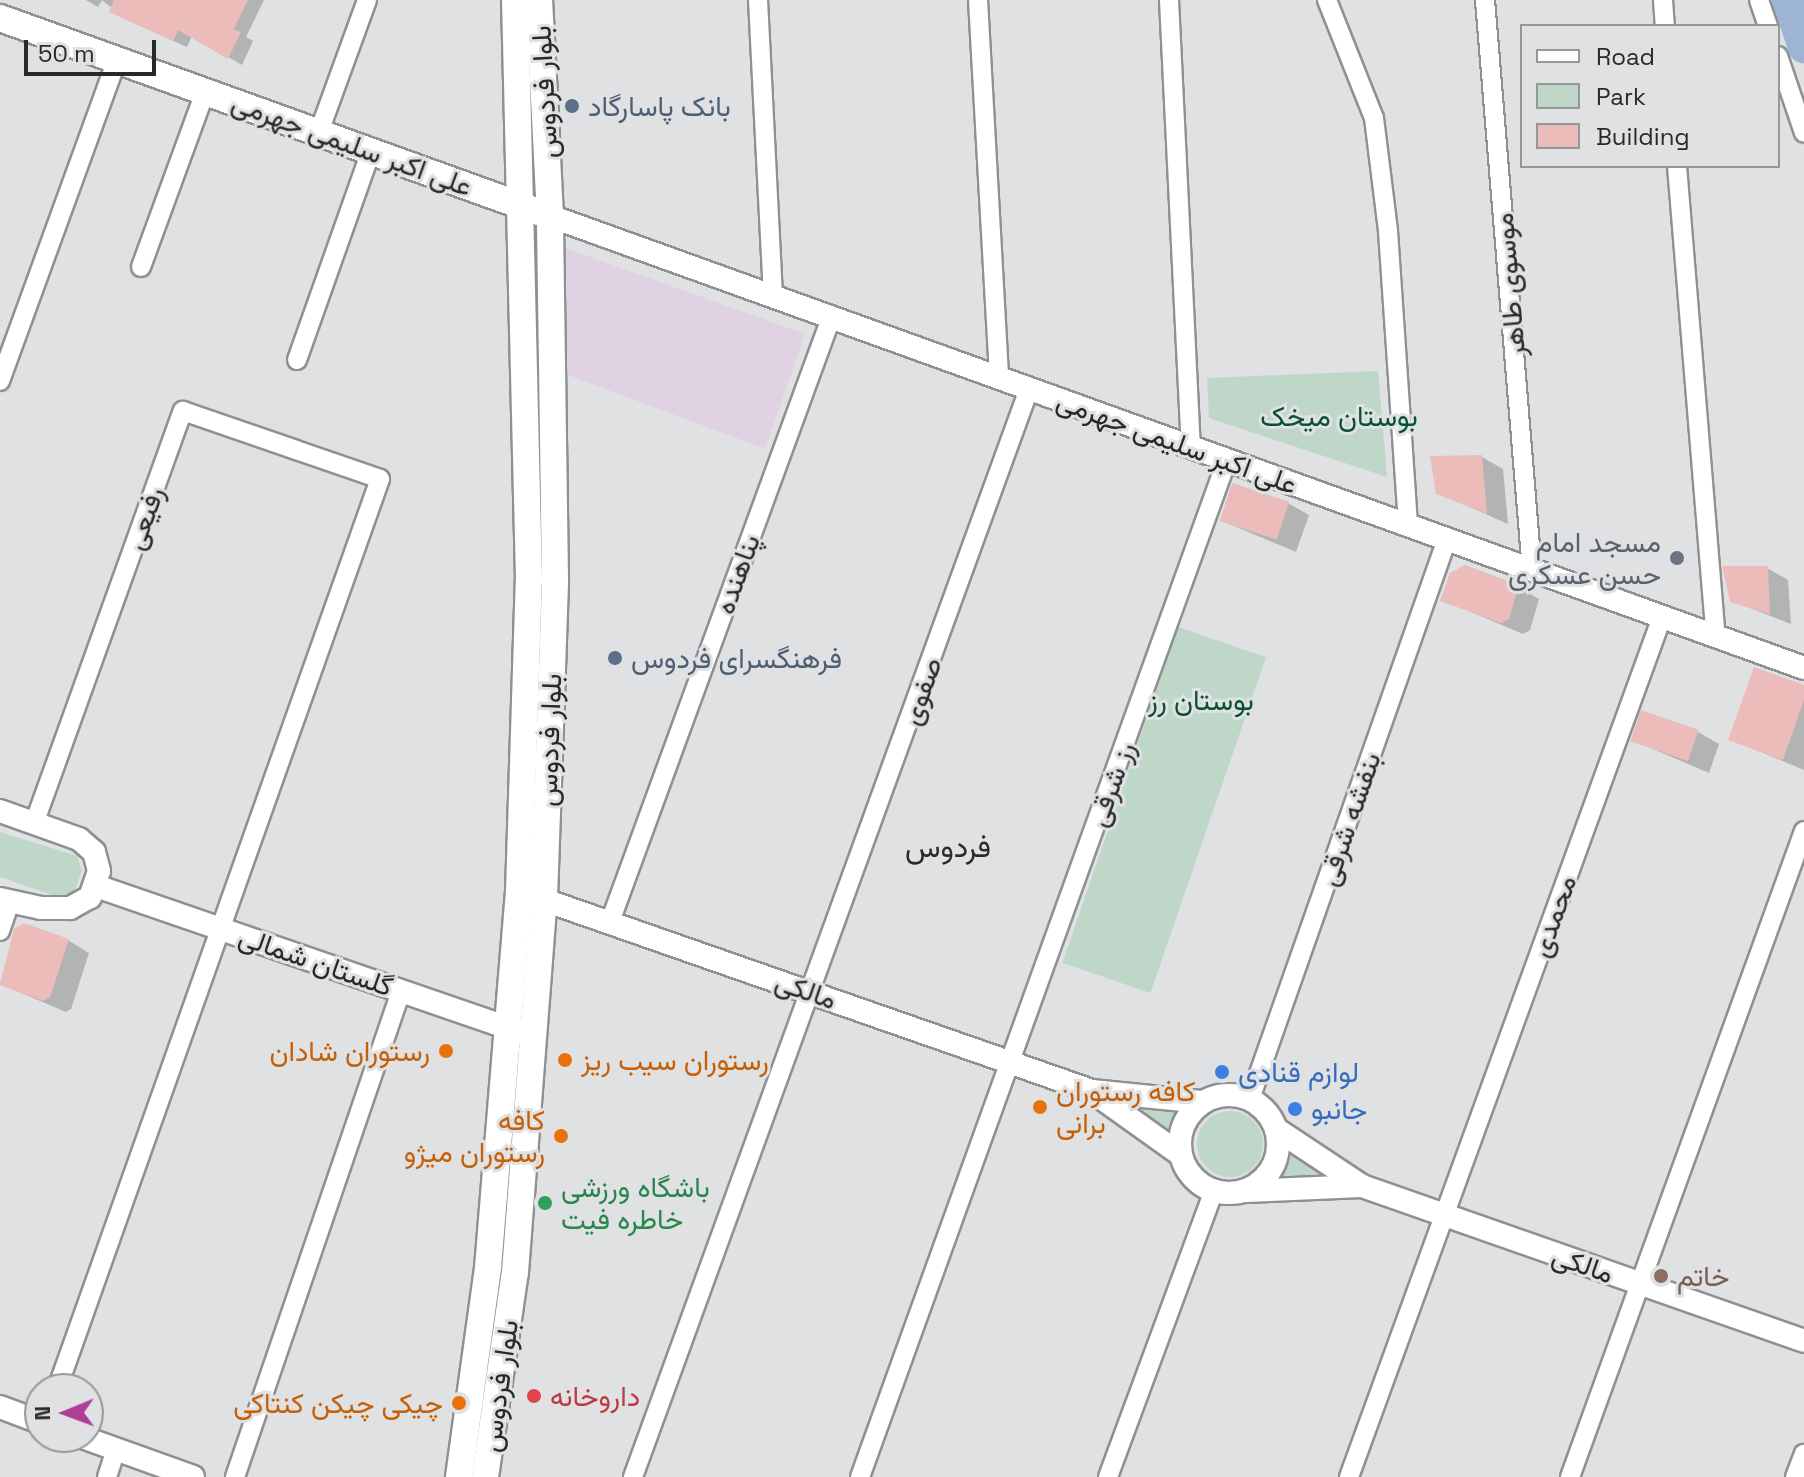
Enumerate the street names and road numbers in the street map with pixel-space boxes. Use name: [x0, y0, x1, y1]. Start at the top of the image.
street label: بلوار فردوس: [524, 25, 564, 159]
street label: علی اکبر سلیمی جهرمی: [227, 85, 477, 203]
street label: موسوی طاهر: [1486, 211, 1532, 359]
street label: علی اکبر سلیمی جهرمی: [1052, 383, 1302, 501]
street label: رفیعی: [117, 482, 171, 554]
street label: پناهنده: [707, 530, 767, 618]
street label: صفوی: [893, 653, 949, 729]
street label: بلوار فردوس: [530, 673, 568, 807]
street label: رز شرقی: [1080, 737, 1142, 831]
street label: بنفشه شرقی: [1311, 748, 1387, 890]
street label: محمدی: [1523, 870, 1583, 962]
street label: گلستان شمالی: [234, 919, 398, 1003]
street label: مالکی: [771, 964, 841, 1016]
street label: مالکی: [1548, 1238, 1618, 1290]
street label: بلوار فردوس: [473, 1318, 525, 1454]

